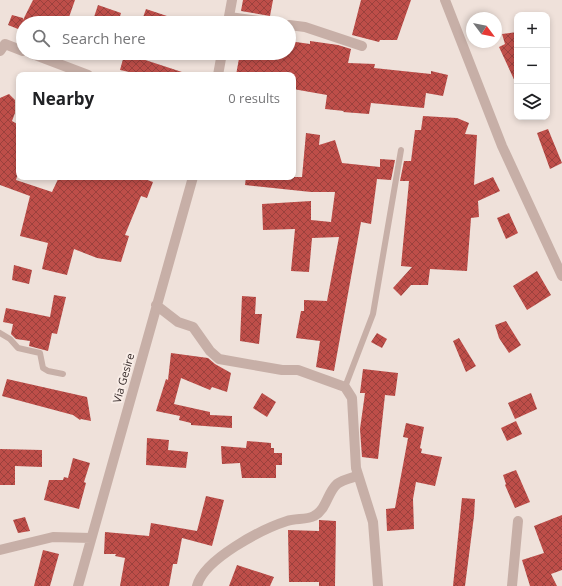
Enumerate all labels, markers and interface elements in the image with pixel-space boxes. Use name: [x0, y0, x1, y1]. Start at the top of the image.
north arrow: [466, 12, 502, 48]
map controls: [514, 12, 550, 120]
button: +: [514, 12, 550, 48]
search box: [16, 16, 296, 60]
icon: search: [30, 27, 52, 49]
text: Search here: [62, 28, 146, 48]
button: −: [514, 48, 550, 84]
button: layers: [514, 84, 550, 120]
text: Nearby: [32, 87, 94, 110]
text: 0 results: [228, 89, 280, 107]
street label: Via Gesire: [109, 351, 137, 405]

